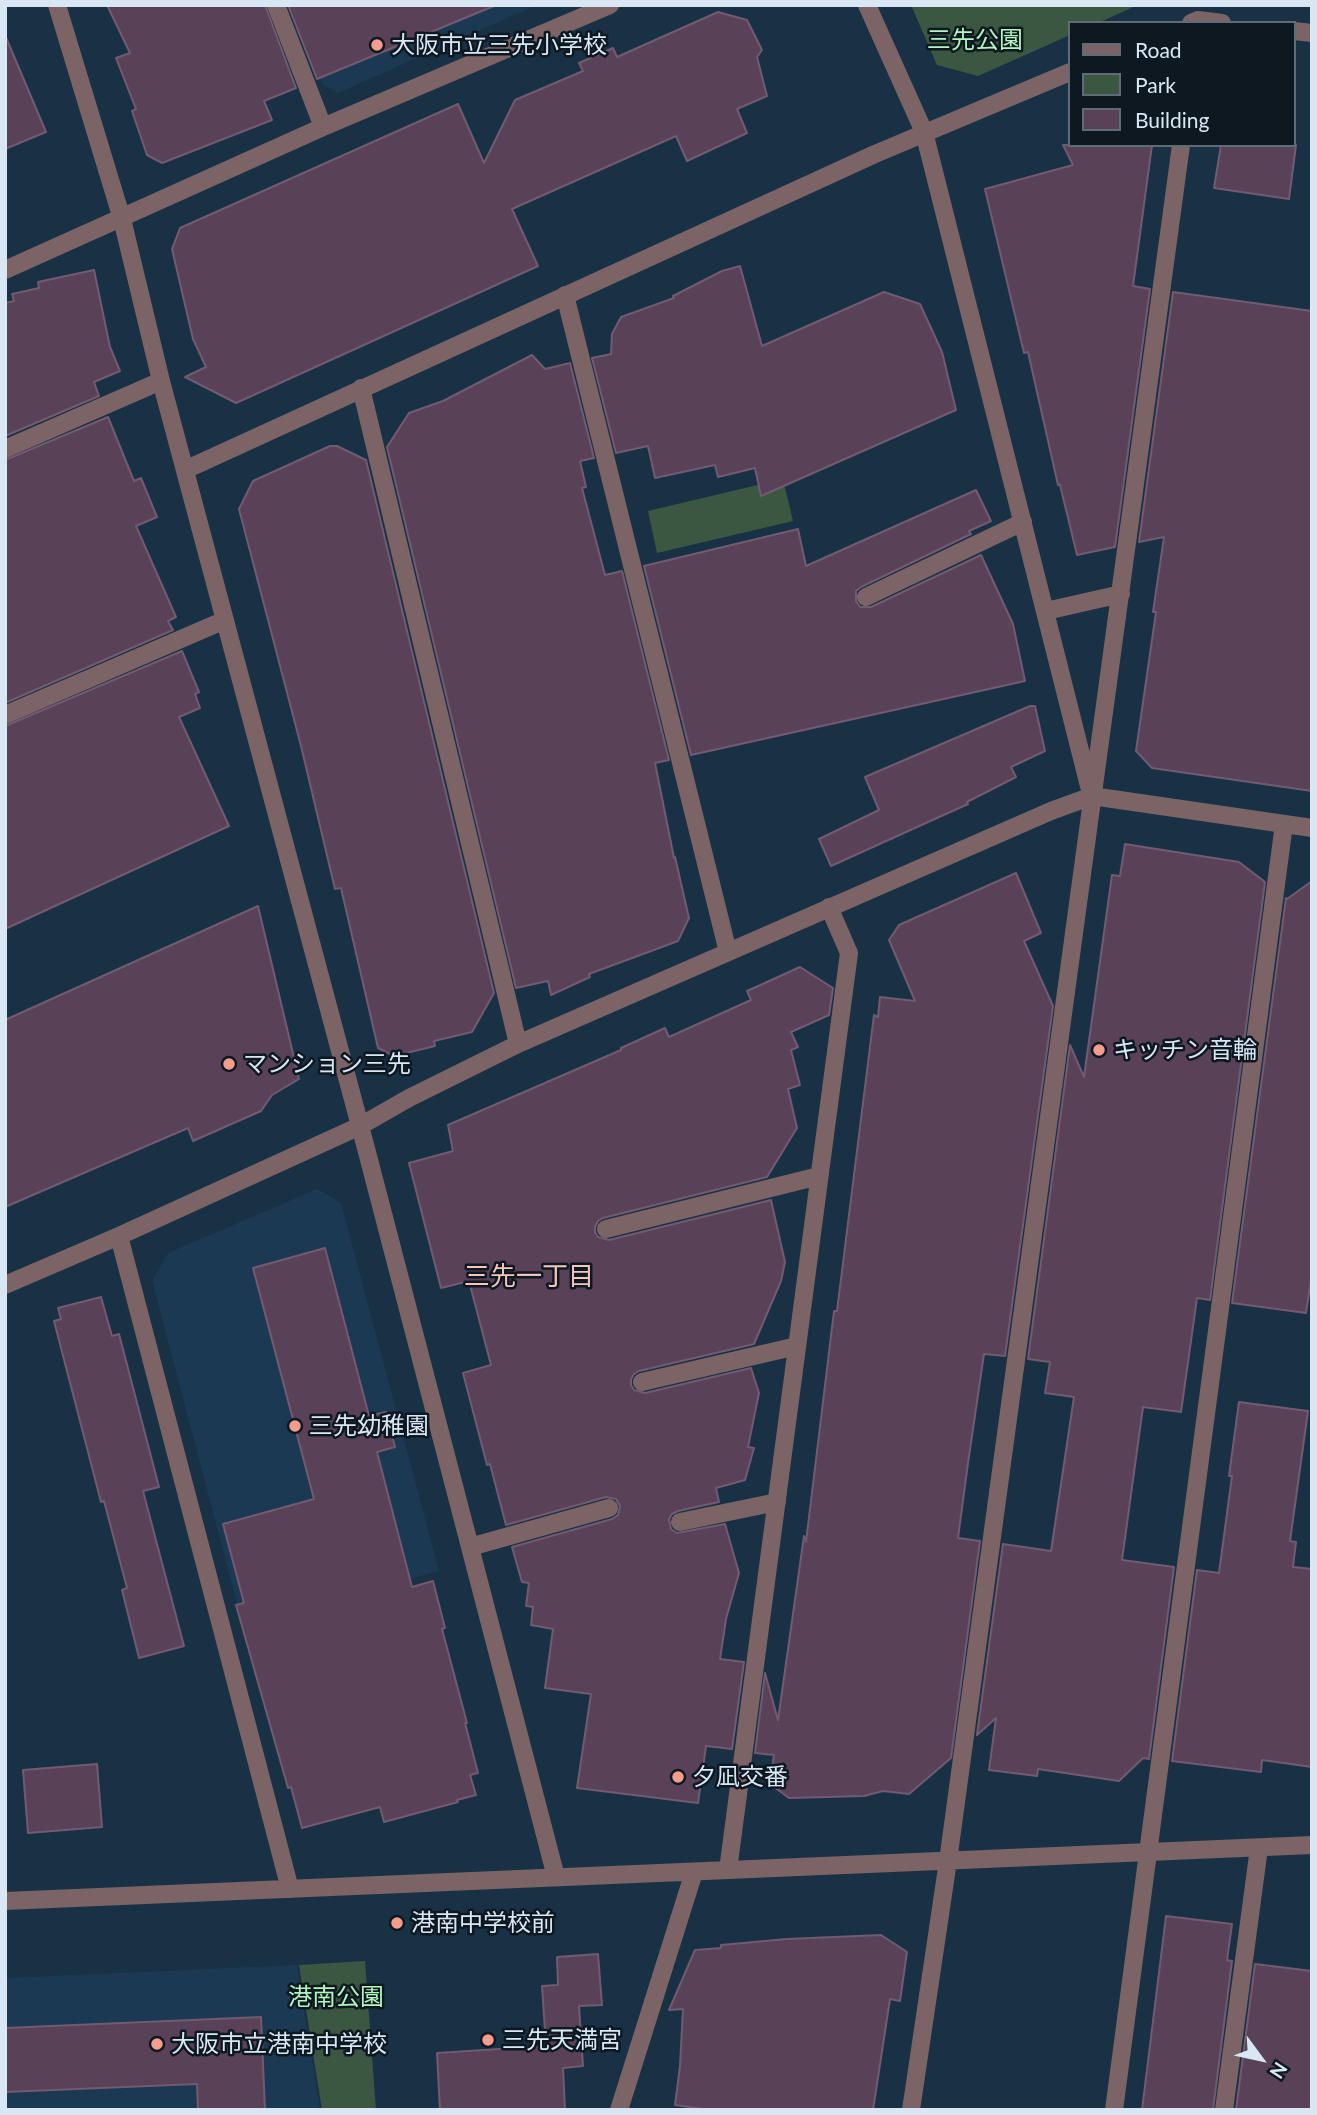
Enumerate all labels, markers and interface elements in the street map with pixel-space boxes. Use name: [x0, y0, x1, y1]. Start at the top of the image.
legend: [1068, 21, 1296, 147]
park label: 三先公園: [927, 26, 1023, 54]
place label: 大阪市立三先小学校: [391, 31, 607, 59]
marker: 大阪市立三先小学校: [369, 37, 385, 53]
text: Road: [1135, 37, 1182, 62]
text: Park: [1135, 72, 1176, 97]
text: Building: [1135, 107, 1210, 132]
place label: キッチン音輪: [1113, 1036, 1257, 1064]
marker: キッチン音輪: [1091, 1042, 1107, 1058]
place label: マンション三先: [243, 1050, 411, 1078]
marker: マンション三先: [221, 1056, 237, 1072]
district label: 三先一丁目: [464, 1261, 594, 1293]
place label: 三先幼稚園: [309, 1412, 429, 1440]
marker: 三先幼稚園: [287, 1418, 303, 1434]
place label: 夕凪交番: [692, 1763, 788, 1791]
marker: 夕凪交番: [670, 1769, 686, 1785]
place label: 港南中学校前: [411, 1909, 555, 1937]
marker: 港南中学校前: [389, 1915, 405, 1931]
park label: 港南公園: [288, 1983, 384, 2011]
north arrow: [1226, 2024, 1296, 2094]
place label: 三先天満宮: [502, 2026, 622, 2054]
place label: 大阪市立港南中学校: [171, 2030, 387, 2058]
marker: 三先天満宮: [480, 2032, 496, 2048]
marker: 大阪市立港南中学校: [149, 2036, 165, 2052]
text: N: [1265, 2058, 1293, 2083]

